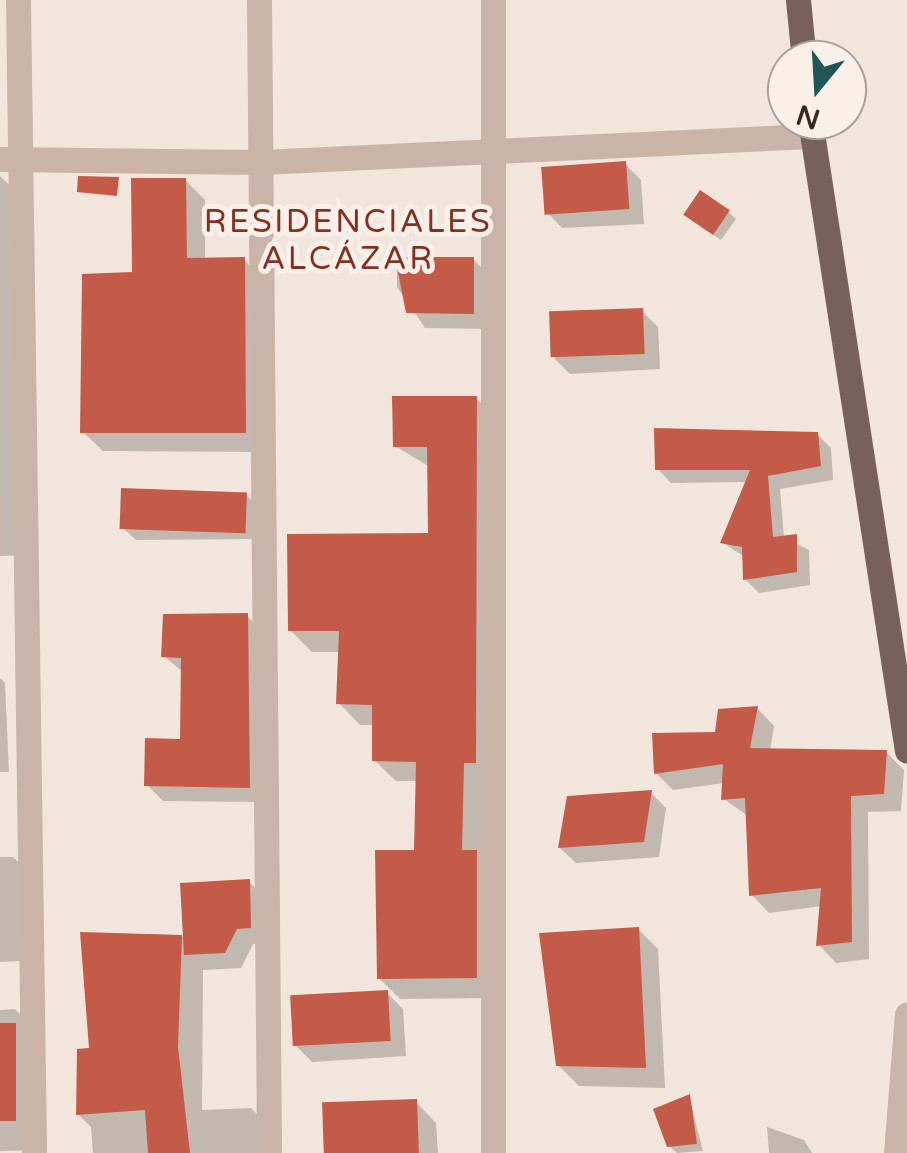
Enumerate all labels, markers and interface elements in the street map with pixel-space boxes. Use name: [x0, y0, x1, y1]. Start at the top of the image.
north arrow: [767, 40, 867, 140]
text: N: [792, 97, 824, 136]
district label: RESIDENCIALES ALCÁZAR: [204, 204, 492, 279]

